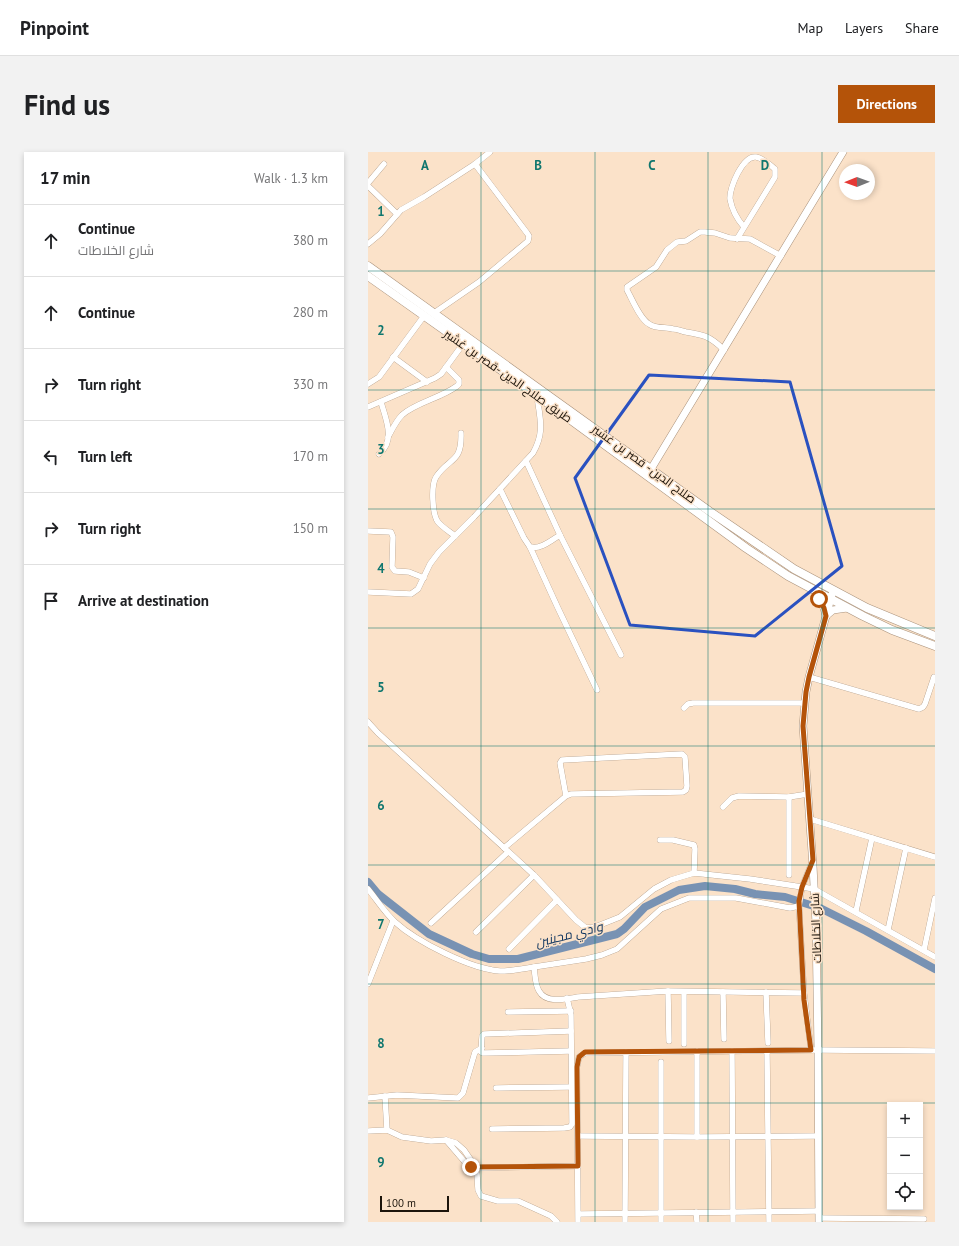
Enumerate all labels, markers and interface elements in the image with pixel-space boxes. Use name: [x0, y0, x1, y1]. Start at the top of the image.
text: Pinpoint: [20, 16, 89, 40]
text: Map: [797, 19, 823, 37]
text: Layers: [845, 19, 883, 37]
text: Share: [905, 19, 939, 37]
button: Directions: [838, 85, 935, 123]
text: Find us: [24, 86, 110, 123]
text: A: [421, 157, 429, 174]
text: B: [534, 157, 542, 174]
text: C: [648, 157, 656, 174]
text: D: [761, 157, 769, 174]
north arrow: [839, 164, 875, 200]
text: 17 min: [40, 167, 90, 189]
text: Walk · 1.3 km: [254, 170, 328, 187]
text: 1: [377, 203, 385, 220]
text: Continue: [78, 219, 135, 238]
icon: ahead: [40, 230, 62, 252]
text: 380 m: [293, 232, 328, 249]
text: شارع الخلاطات: [78, 242, 154, 259]
icon: ahead: [40, 302, 62, 324]
text: Continue: [78, 303, 135, 322]
text: 280 m: [293, 304, 328, 321]
text: 2: [377, 322, 385, 339]
street label: طريق صلاح الدين -قصر بن غشير: [440, 325, 575, 426]
icon: right: [40, 374, 62, 396]
text: Turn right: [78, 375, 141, 394]
text: 330 m: [293, 376, 328, 393]
street label: صلاح الدين - قصر بن غشير: [588, 420, 699, 507]
text: 3: [377, 441, 385, 458]
icon: left: [40, 446, 62, 468]
text: Turn left: [78, 447, 132, 466]
text: 170 m: [293, 448, 328, 465]
icon: right: [40, 518, 62, 540]
text: Turn right: [78, 519, 141, 538]
text: 150 m: [293, 520, 328, 537]
text: 4: [377, 560, 385, 577]
icon: arrive: [40, 590, 62, 612]
route start: [810, 590, 828, 608]
text: Arrive at destination: [78, 591, 209, 610]
text: 5: [377, 679, 385, 696]
text: 6: [377, 797, 385, 814]
street label: شارع الخلاطات: [807, 893, 825, 963]
text: 7: [377, 916, 385, 933]
water label: وادي مجينين: [534, 918, 606, 953]
text: 8: [377, 1035, 385, 1052]
map controls: [887, 1102, 923, 1210]
button: +: [887, 1102, 923, 1138]
button: −: [887, 1138, 923, 1174]
text: 9: [377, 1154, 385, 1171]
route end: [462, 1158, 480, 1176]
button: locate: [887, 1174, 923, 1210]
scale bar: [380, 1194, 449, 1213]
text: 100 m: [386, 1196, 416, 1210]

